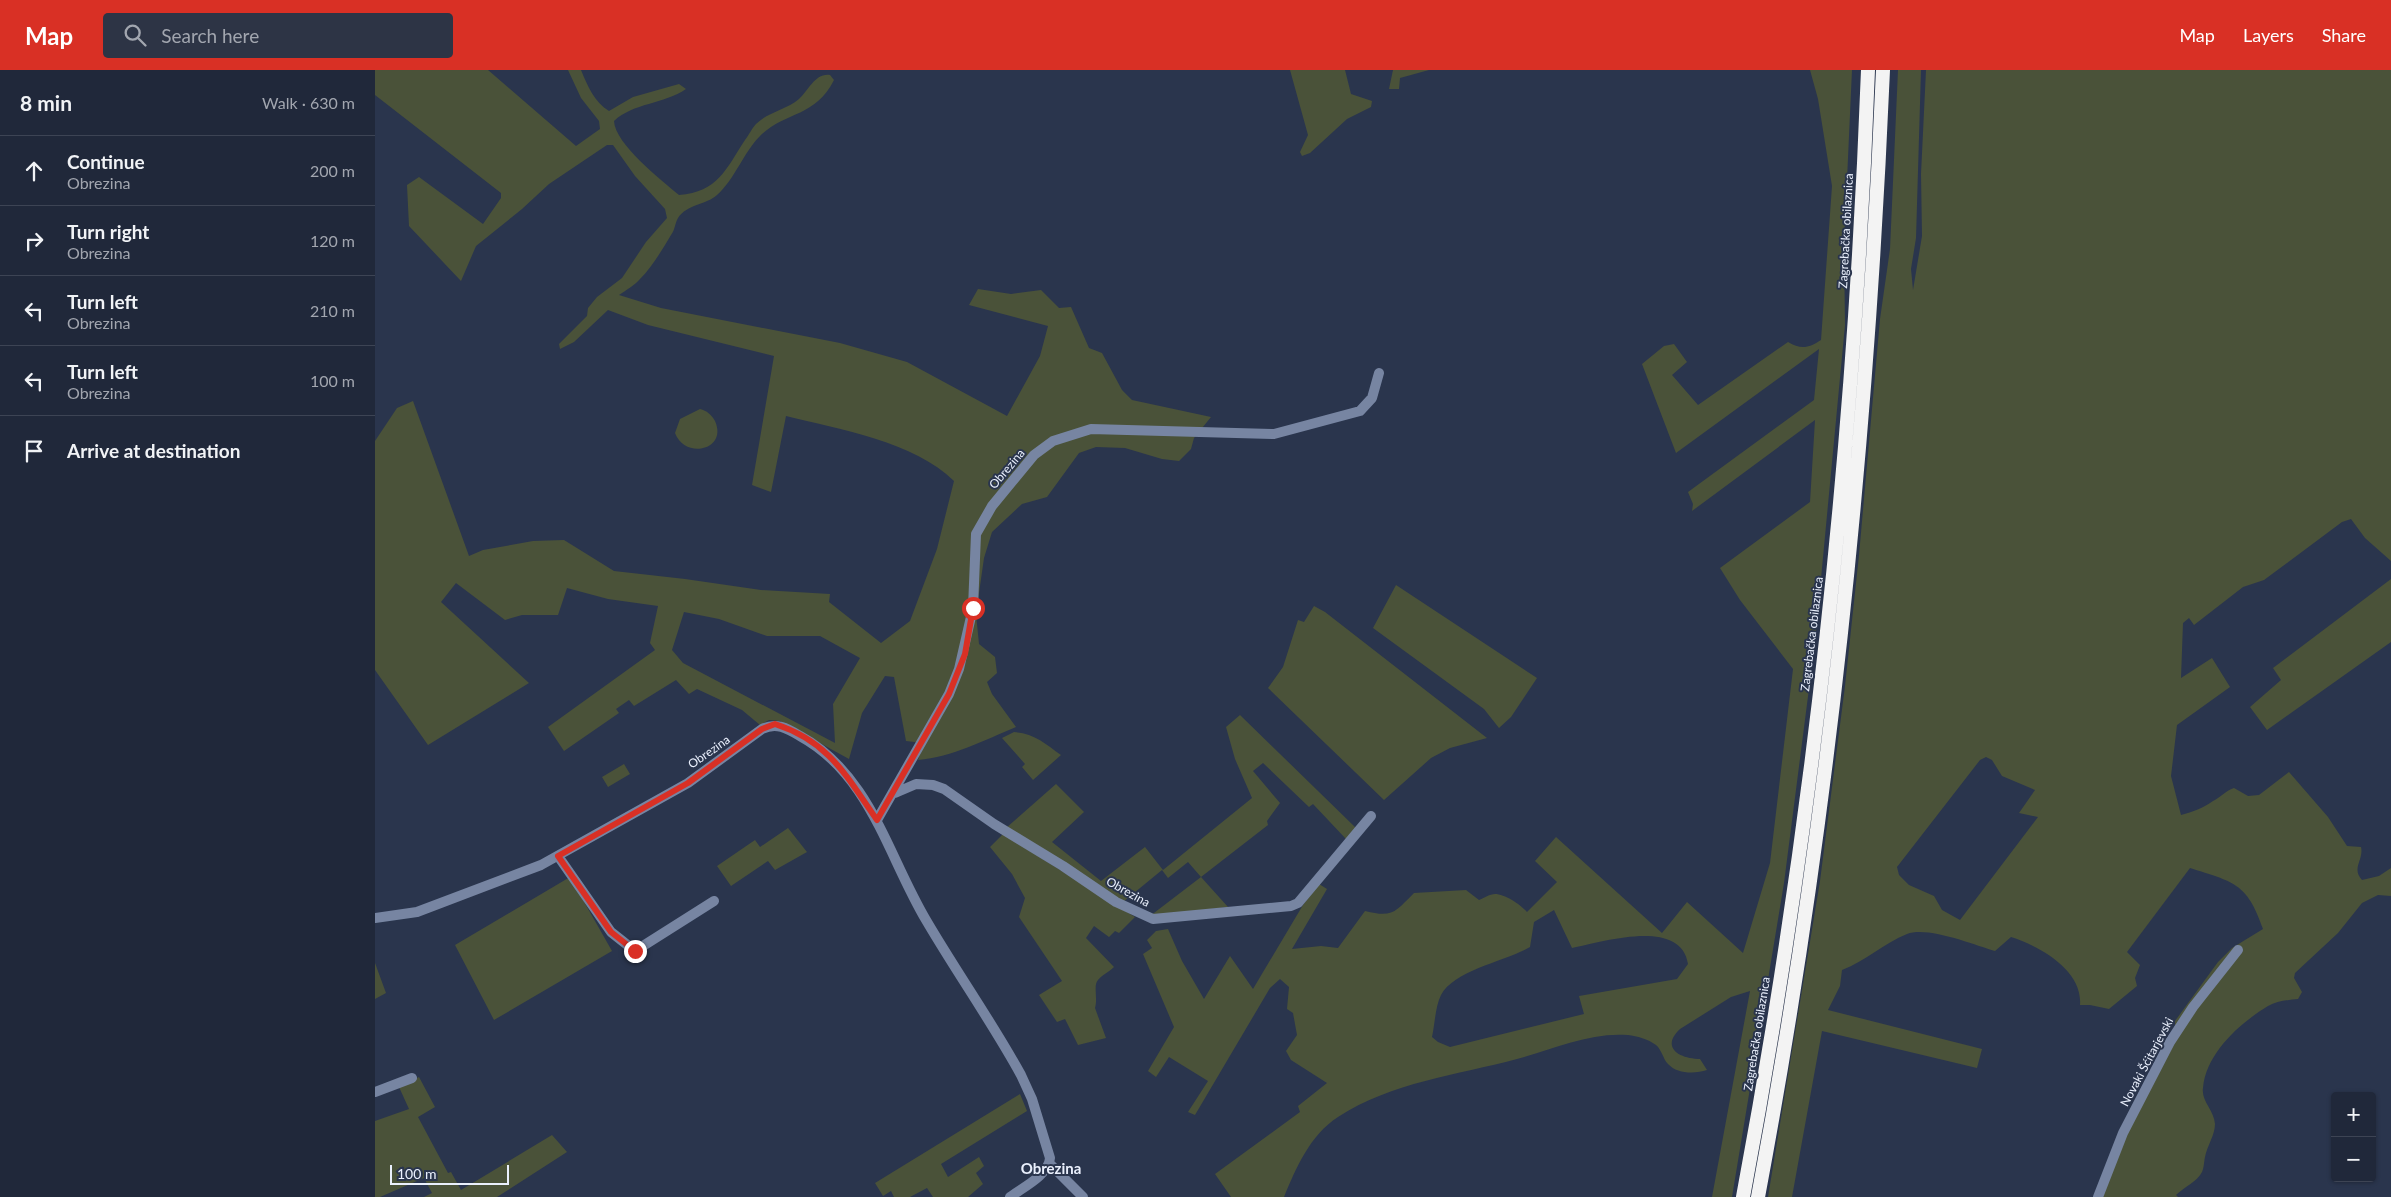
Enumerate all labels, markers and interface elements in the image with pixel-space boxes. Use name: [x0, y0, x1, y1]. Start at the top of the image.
search box: [103, 13, 453, 58]
text: Map: [25, 21, 73, 50]
icon: search: [121, 21, 149, 49]
text: Search here: [161, 24, 259, 47]
text: Map: [2179, 24, 2215, 46]
text: Layers: [2243, 24, 2294, 46]
text: Share: [2322, 24, 2366, 46]
text: 8 min: [20, 90, 72, 115]
text: Walk · 630 m: [262, 93, 355, 112]
text: Continue: [67, 150, 145, 173]
icon: ahead: [20, 157, 48, 185]
text: 200 m: [310, 161, 355, 180]
text: Obrezina: [67, 173, 131, 192]
street label: Zagrebačka obilaznica: [1835, 173, 1856, 289]
text: Turn right: [67, 220, 149, 243]
icon: right: [20, 227, 48, 255]
text: 120 m: [310, 231, 355, 250]
text: Obrezina: [67, 243, 131, 262]
text: Turn left: [67, 290, 138, 313]
icon: left: [20, 297, 48, 325]
text: 210 m: [310, 301, 355, 320]
text: Obrezina: [67, 313, 131, 332]
text: Turn left: [67, 360, 138, 383]
icon: left: [20, 367, 48, 395]
text: 100 m: [310, 371, 355, 390]
text: Obrezina: [67, 383, 131, 402]
icon: arrive: [20, 437, 48, 465]
text: Arrive at destination: [67, 439, 240, 462]
street label: Obrezina: [986, 446, 1028, 492]
street label: Zagrebačka obilaznica: [1797, 576, 1826, 692]
route start: [962, 597, 985, 620]
street label: Obrezina: [685, 732, 733, 771]
street label: Obrezina: [1104, 873, 1153, 910]
route end: [624, 940, 647, 963]
street label: Zagrebačka obilaznica: [1740, 976, 1773, 1092]
street label: Novaki Šćitarjevski: [2117, 1015, 2176, 1109]
map controls: [2331, 1092, 2376, 1182]
button: +: [2331, 1092, 2376, 1137]
button: −: [2331, 1137, 2376, 1182]
district label: Obrezina: [1021, 1159, 1081, 1177]
scale bar: [390, 1162, 509, 1185]
text: 100 m: [397, 1165, 436, 1182]

